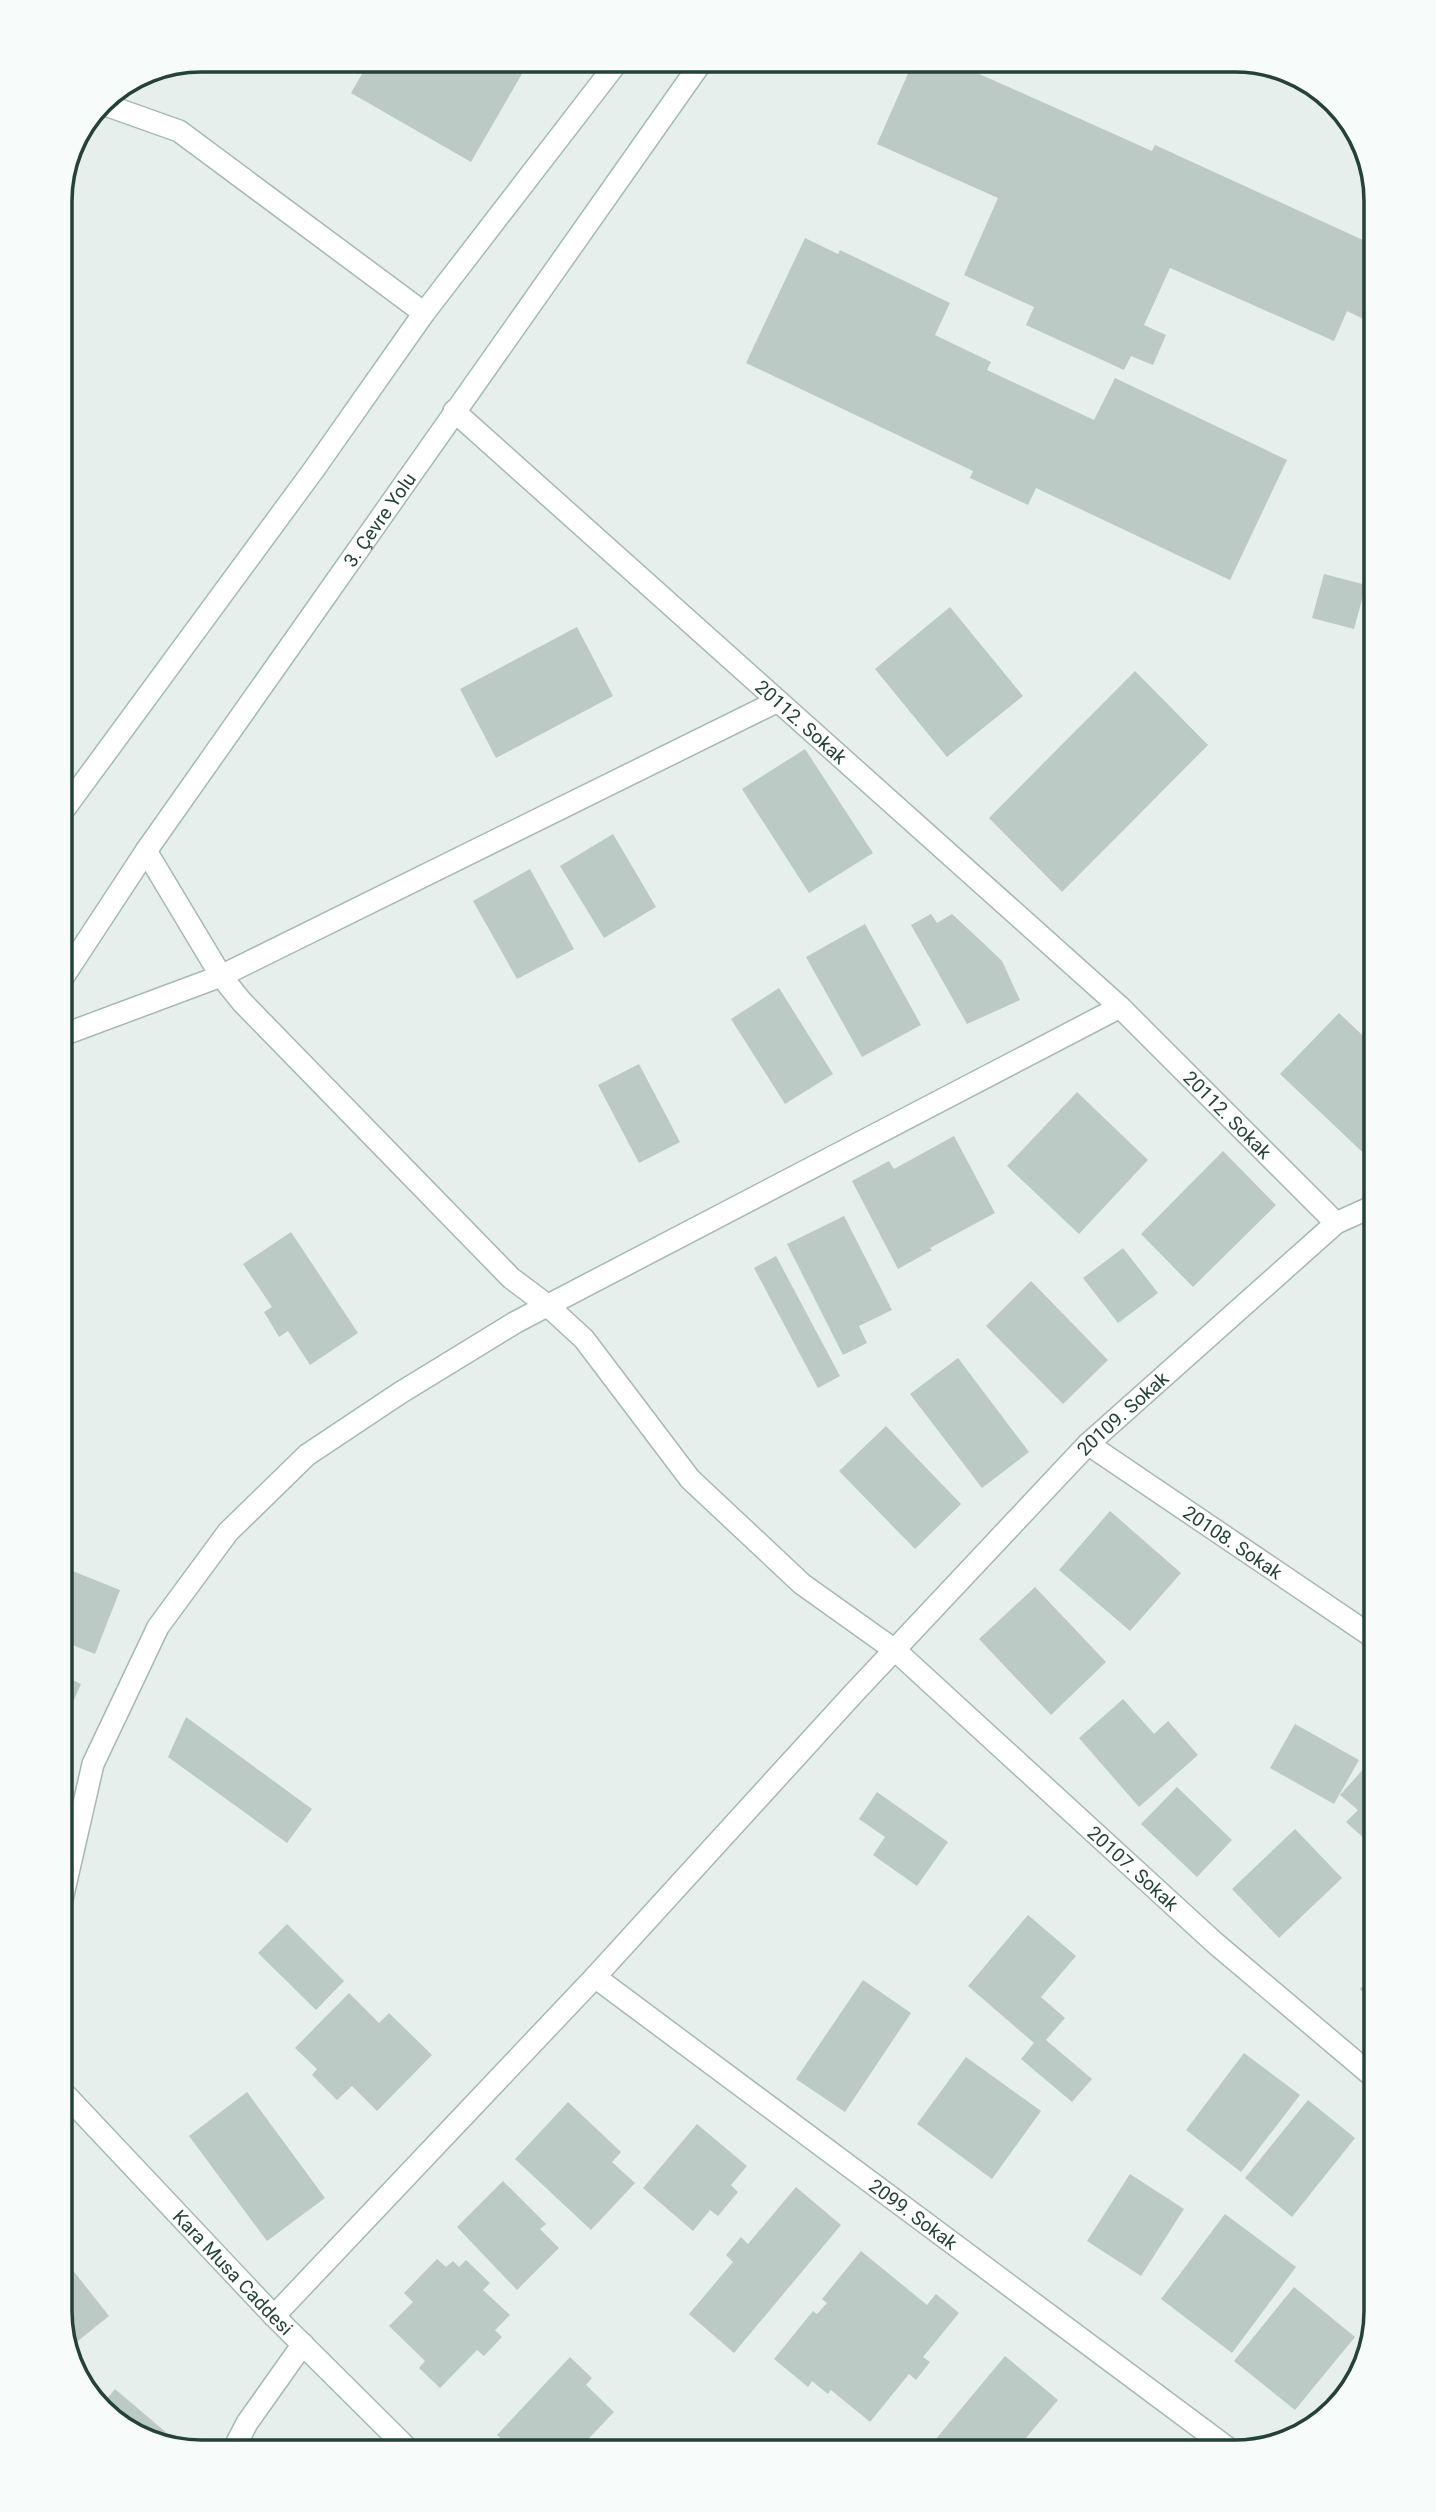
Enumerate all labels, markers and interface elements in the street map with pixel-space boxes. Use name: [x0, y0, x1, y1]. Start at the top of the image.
street label: 3. Çevre Yolu: [338, 468, 420, 571]
street label: 20112. Sokak: [751, 675, 852, 769]
street label: 20112. Sokak: [1179, 1066, 1277, 1164]
street label: 20109. Sokak: [1072, 1366, 1173, 1460]
street label: 20108. Sokak: [1179, 1500, 1287, 1584]
street label: 20107. Sokak: [1083, 1821, 1184, 1916]
street label: 2099. Sokak: [865, 2174, 962, 2255]
street label: Kara Musa Caddesi: [168, 2205, 298, 2340]

